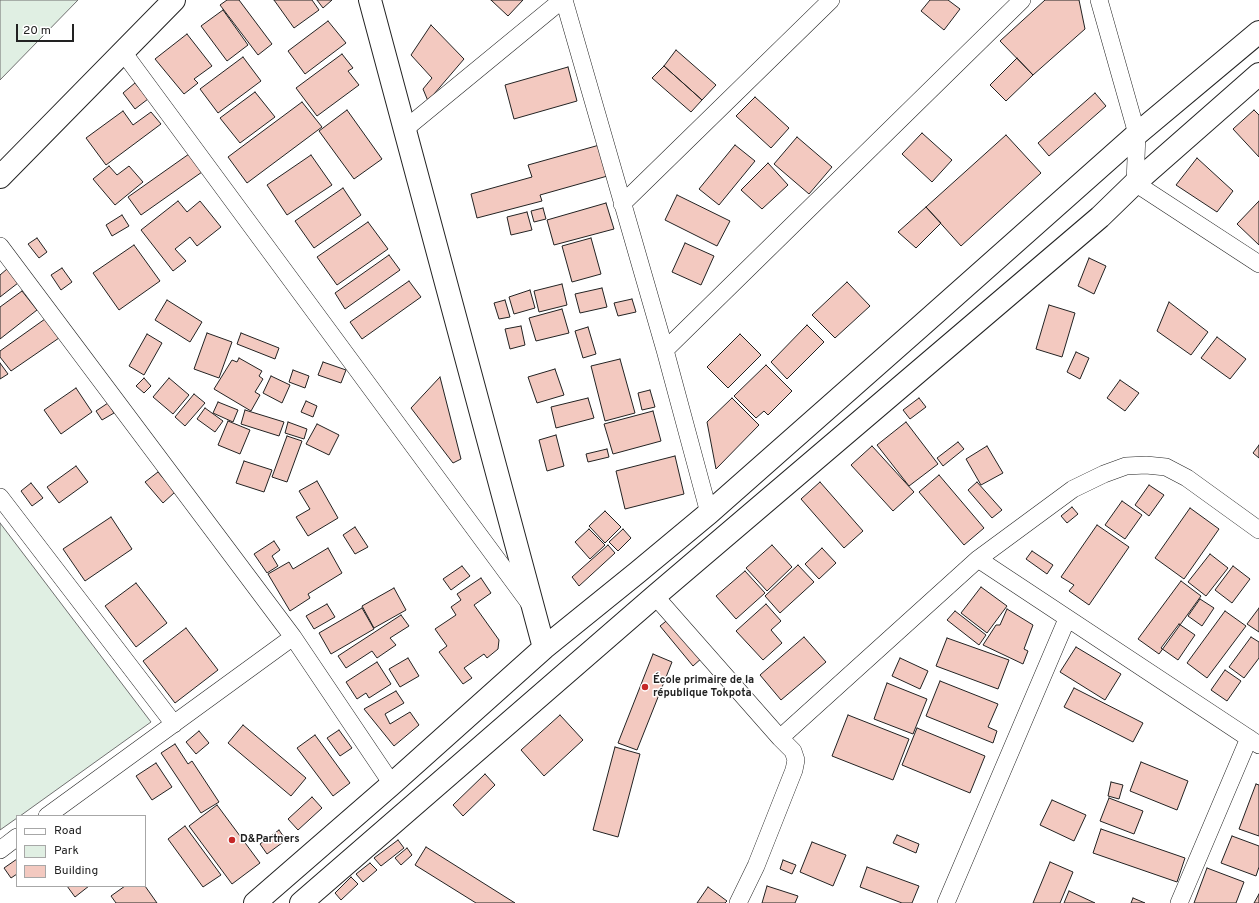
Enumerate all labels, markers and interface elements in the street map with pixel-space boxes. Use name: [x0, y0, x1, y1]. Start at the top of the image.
scale bar: [18, 16, 76, 42]
text: 20 m: [23, 23, 51, 39]
place label: École primaire de la république Tokpota: [653, 674, 754, 700]
marker: École primaire de la république Tokpota: [640, 682, 650, 692]
legend: [16, 815, 146, 887]
text: Road: [54, 823, 82, 839]
place label: D&Partners: [240, 833, 300, 847]
marker: D&Partners: [227, 835, 237, 845]
text: Park: [54, 843, 79, 859]
text: Building: [54, 863, 98, 879]

